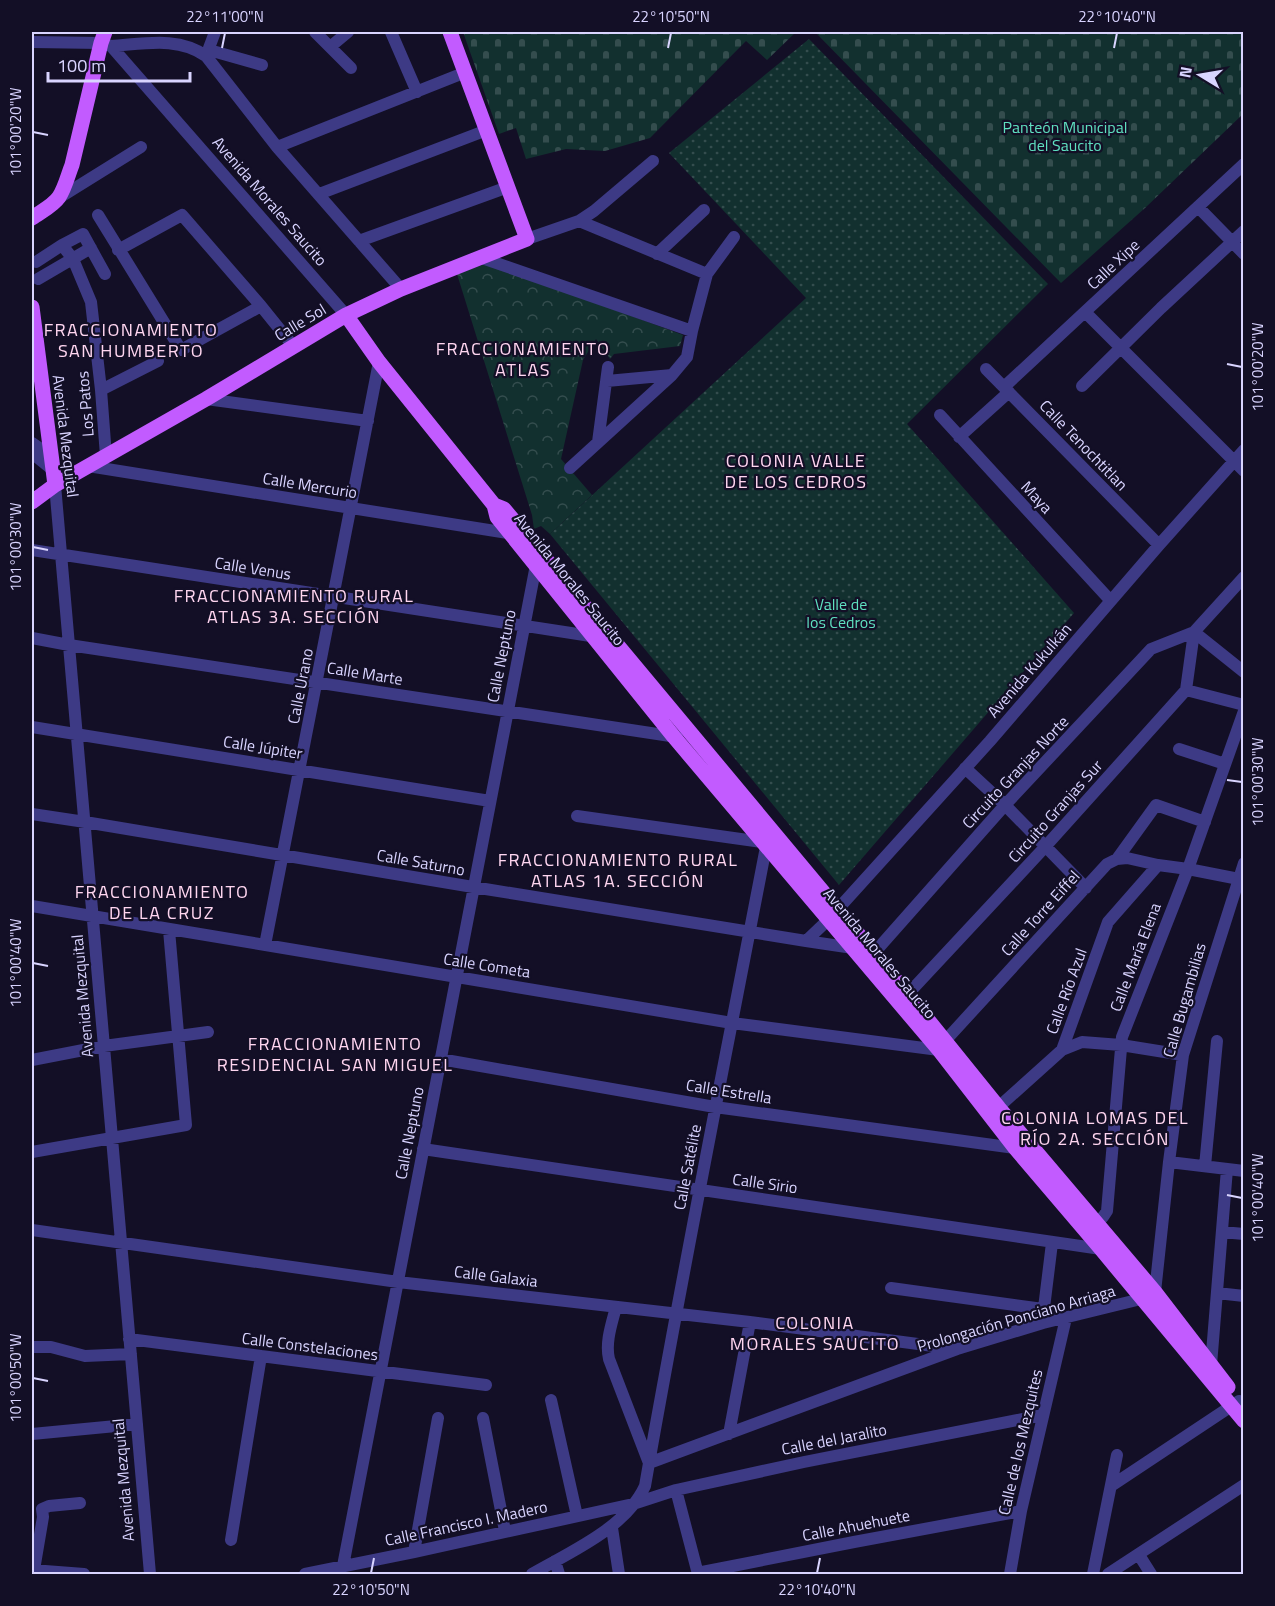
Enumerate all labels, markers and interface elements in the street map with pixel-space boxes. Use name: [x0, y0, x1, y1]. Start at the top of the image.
text: 22°11'00"N: [186, 5, 264, 28]
text: 22°10'50"N: [632, 5, 710, 28]
text: 22°10'40"N: [1078, 5, 1156, 28]
scale bar: [48, 45, 190, 83]
north arrow: [1170, 45, 1230, 105]
text: 100 m: [57, 52, 106, 79]
text: N: [1172, 64, 1198, 80]
text: 101°00'20"W: [4, 87, 27, 177]
park label: Panteón Municipal del Saucito: [1003, 115, 1127, 157]
street label: Avenida Morales Saucito: [207, 131, 333, 271]
street label: Calle Xipe: [1081, 233, 1145, 295]
street label: Calle Sol: [270, 297, 330, 347]
district label: FRACCIONAMIENTO SAN HUMBERTO: [44, 316, 218, 364]
text: 101°00'20"W: [1246, 322, 1269, 412]
district label: FRACCIONAMIENTO ATLAS: [436, 335, 610, 383]
street label: Los Patos: [70, 370, 100, 438]
street label: Avenida Mezquital: [47, 373, 85, 499]
street label: Calle Tenochtitlan: [1034, 394, 1134, 496]
district label: COLONIA VALLE DE LOS CEDROS: [725, 447, 867, 495]
street label: Calle Mercurio: [261, 466, 359, 504]
street label: Maya: [1016, 475, 1058, 519]
text: 101°00'30"W: [4, 502, 27, 592]
street label: Avenida Morales Saucito: [509, 507, 631, 651]
street label: Calle Venus: [213, 550, 293, 586]
district label: FRACCIONAMIENTO RURAL ATLAS 3A. SECCIÓN: [174, 582, 414, 630]
park label: Valle de los Cedros: [806, 592, 876, 634]
street label: Calle Neptuno: [480, 608, 522, 704]
street label: Avenida Kukulkán: [981, 617, 1077, 723]
street label: Calle Urano: [281, 646, 319, 726]
street label: Calle Marte: [325, 655, 405, 691]
street label: Circuito Granjas Norte: [956, 710, 1074, 834]
street label: Calle Júpiter: [222, 729, 305, 765]
text: 101°00'30"W: [1246, 737, 1269, 827]
street label: Circuito Granjas Sur: [1002, 754, 1108, 868]
street label: Calle Saturno: [375, 842, 467, 882]
district label: FRACCIONAMIENTO RURAL ATLAS 1A. SECCIÓN: [498, 846, 738, 894]
street label: Calle Torre Eiffel: [995, 865, 1085, 961]
district label: FRACCIONAMIENTO DE LA CRUZ: [75, 878, 249, 926]
street label: Avenida Morales Saucito: [818, 882, 942, 1024]
street label: Calle María Elena: [1103, 899, 1167, 1015]
text: 101°00'40"W: [4, 918, 27, 1008]
street label: Avenida Mezquital: [65, 933, 99, 1059]
street label: Calle Bugambilias: [1156, 940, 1212, 1060]
street label: Calle Río Azul: [1039, 945, 1093, 1037]
street label: Calle Cometa: [442, 946, 532, 984]
district label: FRACCIONAMIENTO RESIDENCIAL SAN MIGUEL: [217, 1030, 453, 1078]
street label: Calle Estrella: [684, 1072, 774, 1110]
street label: Calle Neptuno: [388, 1085, 430, 1181]
district label: COLONIA LOMAS DEL RÍO 2A. SECCIÓN: [1001, 1104, 1189, 1152]
street label: Calle Satélite: [667, 1122, 707, 1212]
text: 101°00'40"W: [1246, 1153, 1269, 1243]
street label: Calle Sirio: [731, 1167, 799, 1199]
street label: Calle Galaxia: [453, 1259, 539, 1293]
street label: Prolongación Ponciano Arriaga: [914, 1278, 1118, 1358]
district label: COLONIA MORALES SAUCITO: [730, 1309, 900, 1357]
street label: Calle Constelaciones: [240, 1326, 380, 1366]
text: 101°00'50"W: [4, 1333, 27, 1423]
street label: Calle de los Mezquites: [992, 1367, 1048, 1517]
street label: Avenida Mezquital: [106, 1417, 140, 1543]
street label: Calle del Jaralito: [779, 1417, 889, 1461]
street label: Calle Francisco I. Madero: [383, 1494, 549, 1552]
street label: Calle Ahuehuete: [800, 1503, 912, 1547]
text: 22°10'50"N: [332, 1578, 410, 1601]
text: 22°10'40"N: [778, 1578, 856, 1601]

